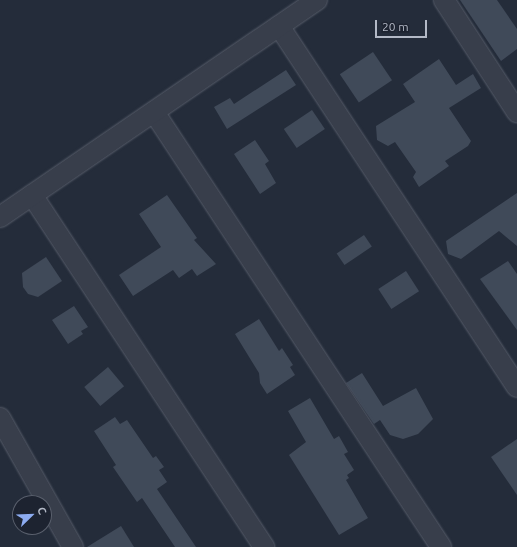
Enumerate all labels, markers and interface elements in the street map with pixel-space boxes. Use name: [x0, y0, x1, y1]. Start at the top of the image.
scale bar: [377, 12, 429, 38]
text: 20 m: [382, 20, 409, 33]
north arrow: [12, 495, 52, 535]
text: С: [35, 505, 49, 516]

